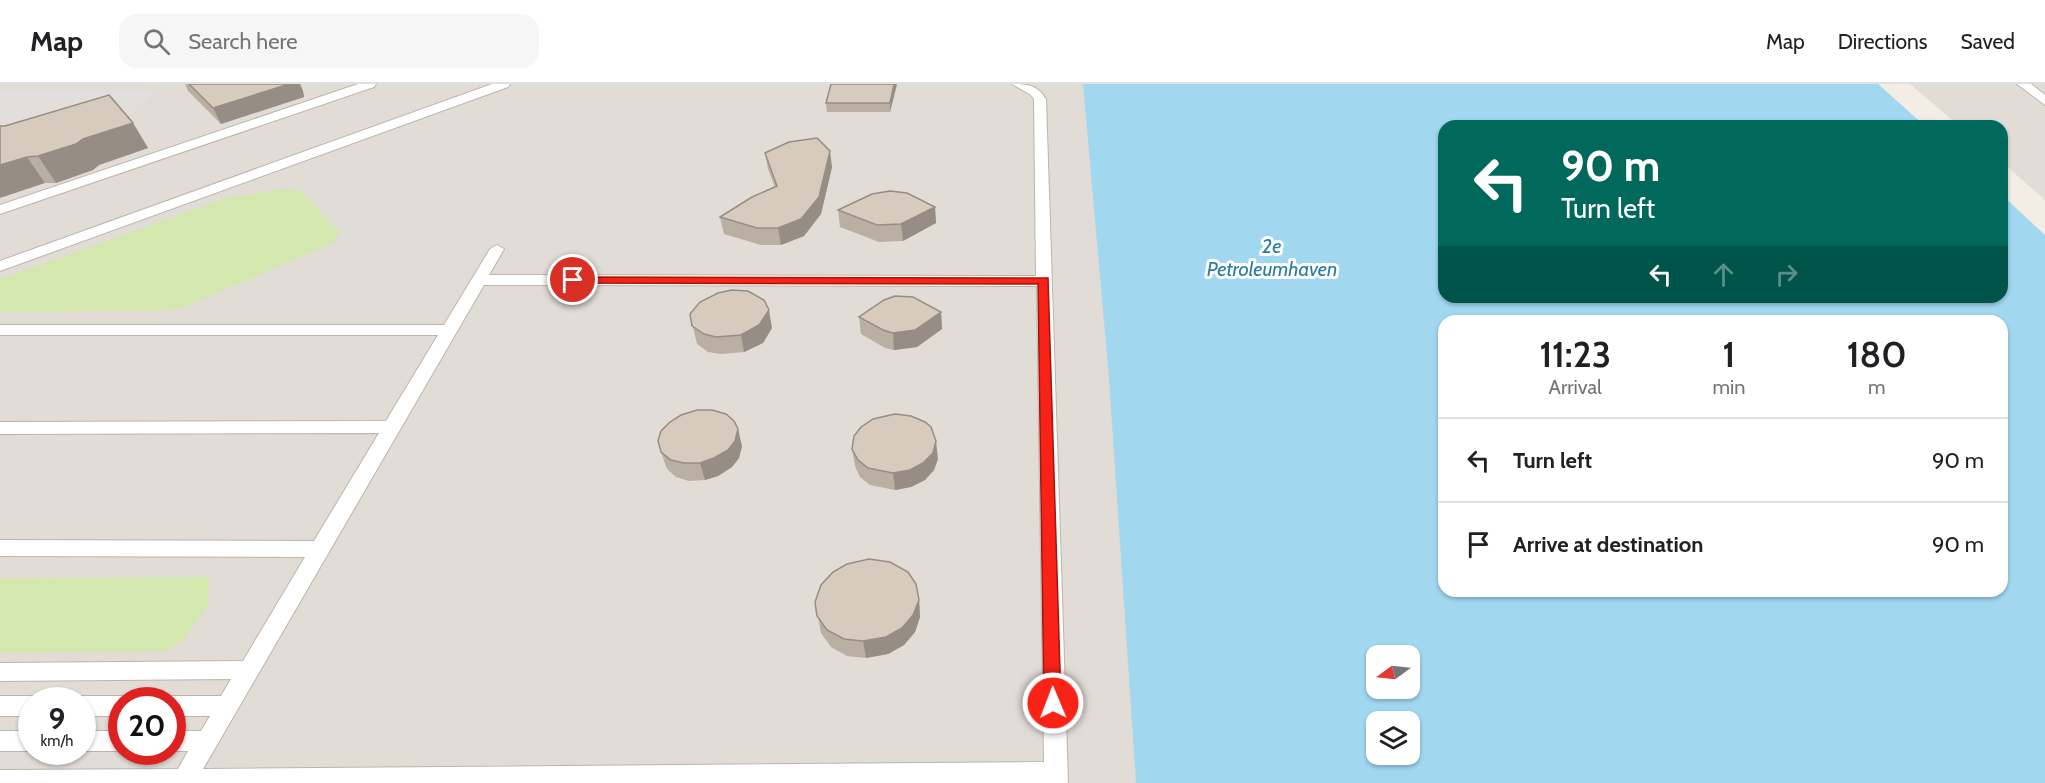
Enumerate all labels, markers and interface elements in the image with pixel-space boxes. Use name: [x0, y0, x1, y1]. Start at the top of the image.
search box: [119, 14, 539, 68]
text: Map: [30, 24, 83, 58]
icon: search: [140, 25, 173, 58]
text: Search here: [188, 28, 297, 55]
text: Map: [1766, 29, 1805, 54]
text: Directions: [1838, 29, 1927, 54]
text: Saved: [1960, 29, 2015, 54]
text: 90 m: [1561, 140, 1660, 192]
icon: left: [1462, 144, 1540, 222]
text: Turn left: [1561, 192, 1655, 225]
water label: 2e Petroleumhaven: [1207, 234, 1337, 281]
pin: [547, 254, 598, 305]
icon: left: [1644, 258, 1677, 291]
icon: ahead: [1707, 258, 1740, 291]
icon: right: [1770, 258, 1803, 291]
icon: arrive: [556, 263, 589, 296]
text: 11:23: [1539, 332, 1611, 376]
text: 1: [1723, 332, 1735, 376]
text: 180: [1847, 332, 1907, 376]
text: Arrival: [1549, 375, 1602, 399]
text: min: [1712, 375, 1745, 399]
text: m: [1868, 375, 1885, 399]
icon: left: [1462, 444, 1495, 477]
text: Turn left: [1513, 447, 1592, 474]
text: 90 m: [1932, 447, 1984, 474]
icon: arrive: [1462, 528, 1495, 561]
text: Arrive at destination: [1513, 531, 1703, 558]
text: 90 m: [1932, 531, 1984, 558]
north arrow: [1366, 645, 1420, 699]
map controls: [1366, 645, 1420, 765]
position arrow: [1021, 671, 1085, 735]
speed limit sign: 20: [108, 687, 186, 765]
text: 9: [49, 700, 65, 737]
button: layers: [1366, 711, 1420, 765]
text: km/h: [41, 732, 73, 750]

